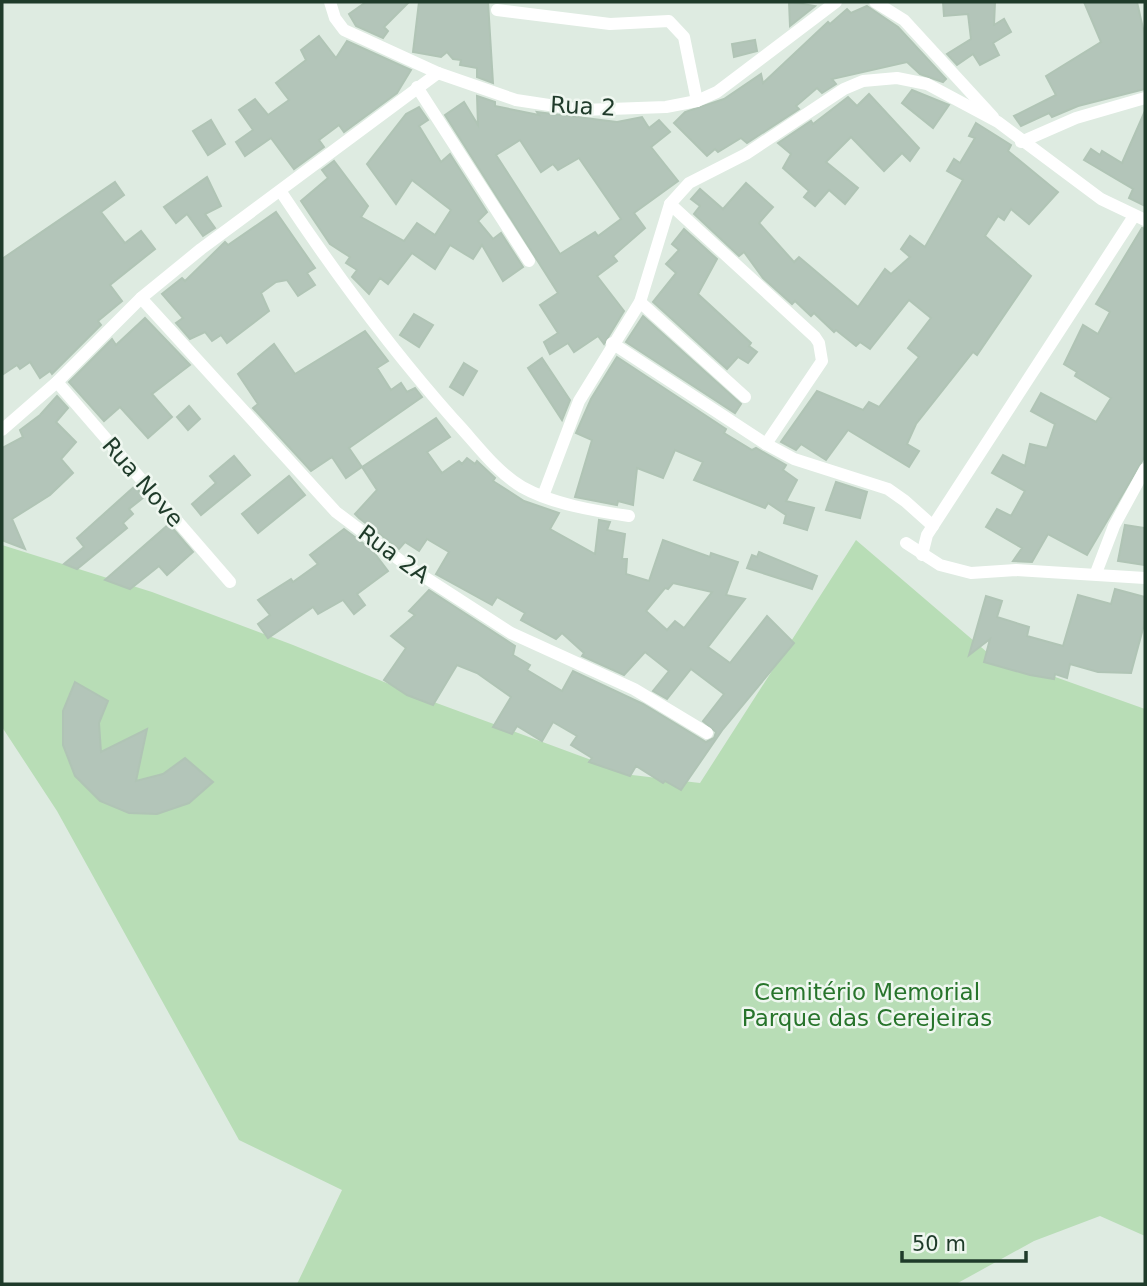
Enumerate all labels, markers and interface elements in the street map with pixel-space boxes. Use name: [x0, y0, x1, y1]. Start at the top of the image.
street label: Rua 2: [550, 91, 616, 121]
street label: Rua Nove: [97, 432, 189, 532]
street label: Rua 2A: [353, 520, 435, 589]
park label: Cemitério Memorial Parque das Cerejeiras: [742, 979, 992, 1031]
scale bar: [902, 1220, 1026, 1264]
text: 50 m: [912, 1232, 966, 1256]

